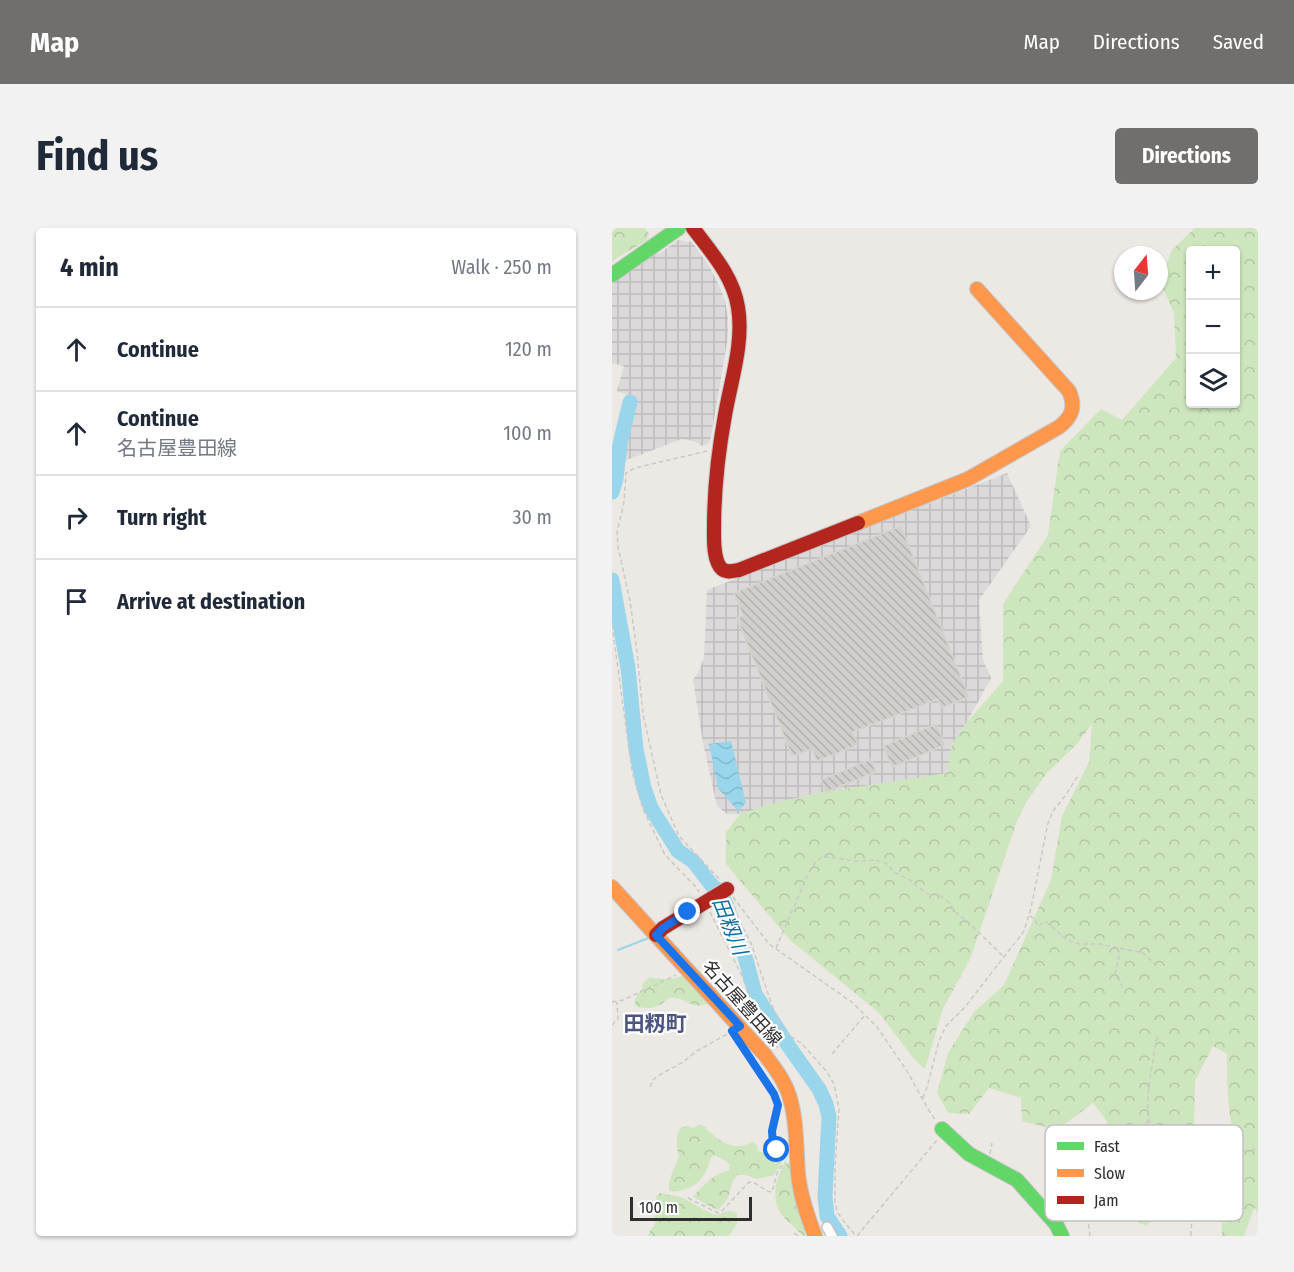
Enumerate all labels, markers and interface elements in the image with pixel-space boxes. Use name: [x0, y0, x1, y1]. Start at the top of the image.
text: Map: [30, 26, 79, 59]
text: Map: [1023, 29, 1060, 55]
text: Directions: [1093, 29, 1180, 55]
text: Saved: [1213, 29, 1264, 55]
button: Directions: [1115, 128, 1258, 184]
text: Find us: [36, 131, 158, 181]
north arrow: [1114, 246, 1168, 300]
map controls: [1186, 246, 1240, 408]
button: +: [1186, 246, 1240, 300]
text: 4 min: [60, 252, 119, 283]
text: Walk · 250 m: [451, 255, 552, 279]
button: −: [1186, 300, 1240, 354]
icon: ahead: [60, 333, 93, 366]
text: Continue: [117, 336, 199, 363]
text: 120 m: [505, 337, 552, 361]
button: layers: [1186, 354, 1240, 408]
text: Continue: [117, 405, 199, 432]
icon: ahead: [60, 417, 93, 450]
text: 100 m: [503, 421, 552, 445]
text: 名古屋豊田線: [117, 436, 237, 460]
icon: right: [60, 501, 93, 534]
text: Turn right: [117, 504, 206, 531]
text: 30 m: [512, 505, 552, 529]
icon: arrive: [60, 585, 93, 618]
text: Arrive at destination: [117, 588, 305, 615]
water label: 田籾川: [708, 894, 753, 960]
route end: [674, 898, 700, 924]
street label: 名古屋豊田線: [698, 956, 786, 1050]
district label: 田籾町: [624, 1011, 687, 1037]
legend: [1045, 1125, 1243, 1221]
route start: [763, 1136, 789, 1162]
text: Fast: [1094, 1137, 1121, 1156]
text: Slow: [1094, 1164, 1125, 1183]
text: Jam: [1094, 1191, 1119, 1210]
scale bar: [630, 1194, 752, 1222]
text: 100 m: [639, 1198, 678, 1217]

